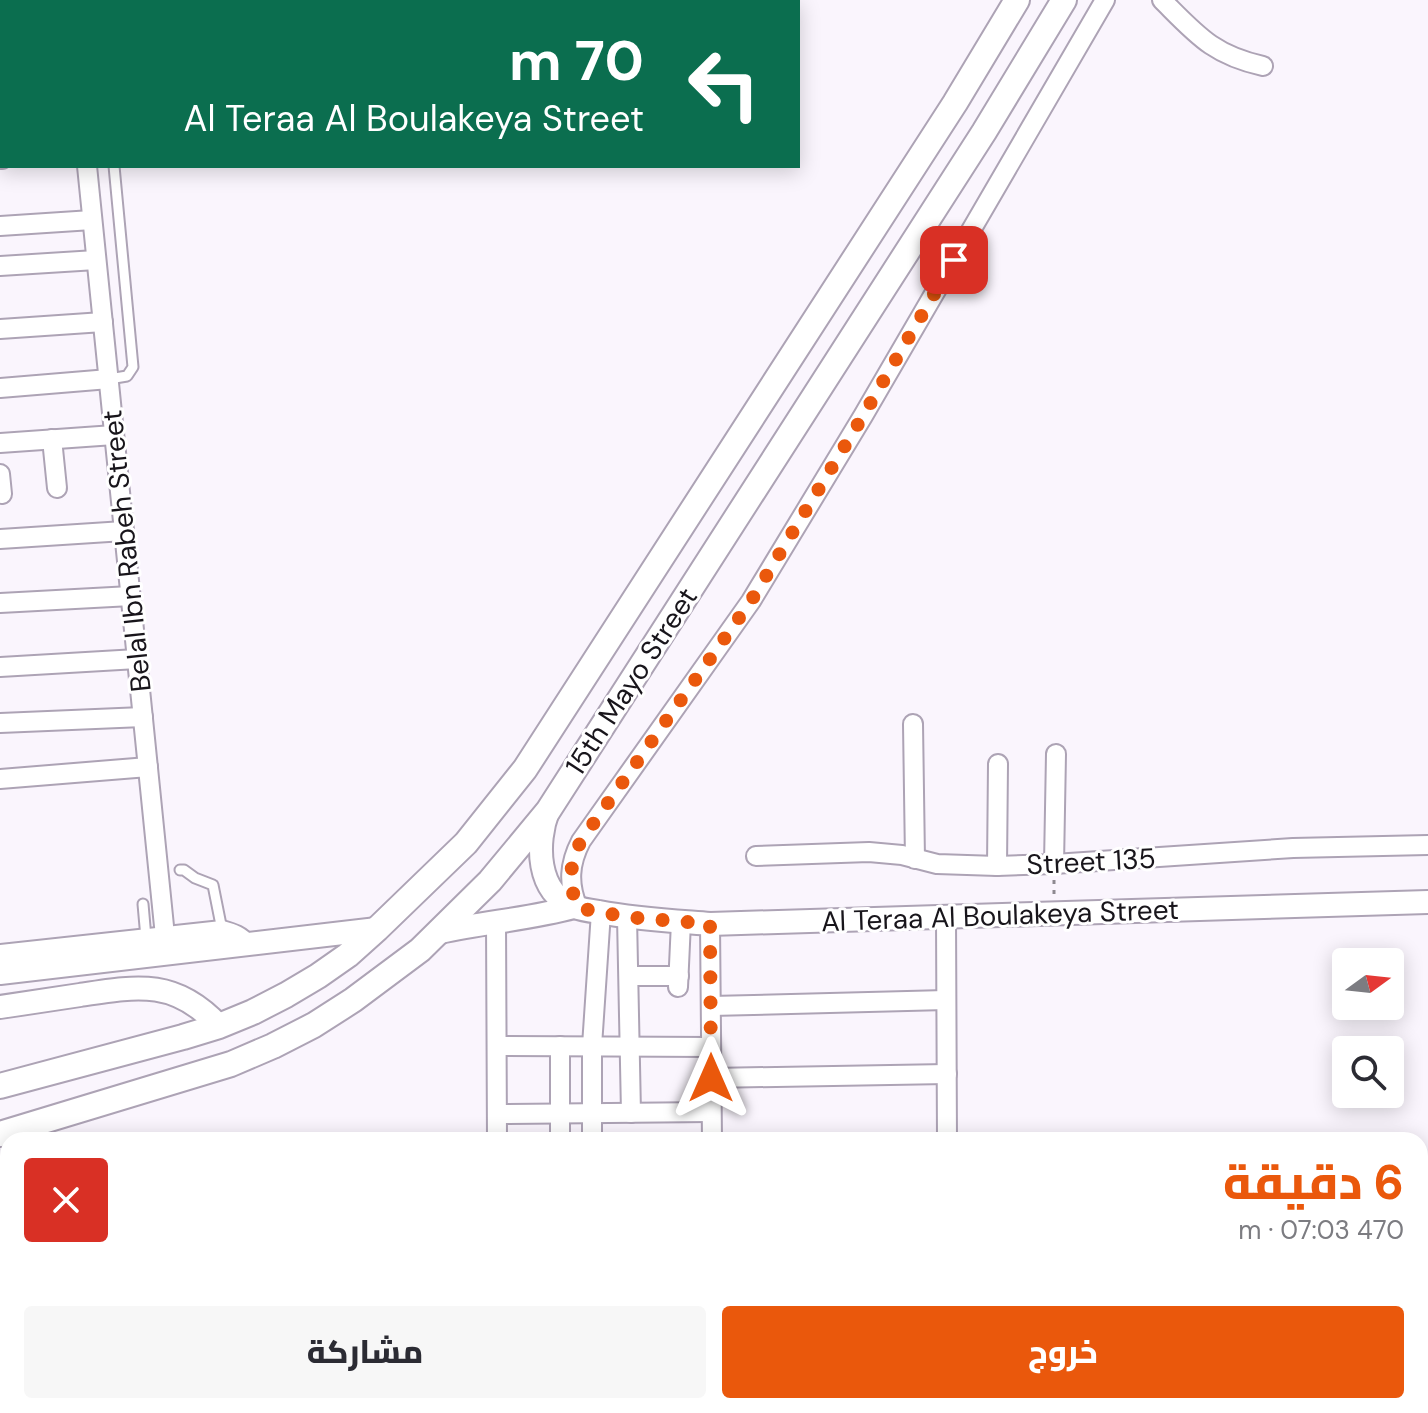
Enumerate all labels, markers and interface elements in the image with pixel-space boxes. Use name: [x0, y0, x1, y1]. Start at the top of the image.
text: 70 m: [509, 24, 644, 97]
icon: left: [672, 32, 776, 136]
text: Al Teraa Al Boulakeya Street: [184, 95, 644, 142]
pin: [920, 226, 988, 294]
icon: arrive: [932, 238, 976, 282]
street label: Belal Ibn Rabeh Street: [93, 408, 160, 694]
street label: 15th Mayo Street: [557, 580, 706, 782]
street label: Street 135: [1026, 840, 1156, 883]
street label: Al Teraa Al Boulakeya Street: [820, 891, 1180, 940]
north arrow: [1332, 948, 1404, 1020]
map controls: [1332, 948, 1404, 1108]
position arrow: [669, 1036, 753, 1120]
button: search: [1332, 1036, 1404, 1108]
text: 6 دقيقة: [1223, 1151, 1404, 1214]
button: close: [24, 1158, 108, 1242]
text: 470 m · 07:03: [1238, 1213, 1404, 1247]
button: مشاركة: [24, 1306, 706, 1398]
button: خروج: [722, 1306, 1404, 1398]

